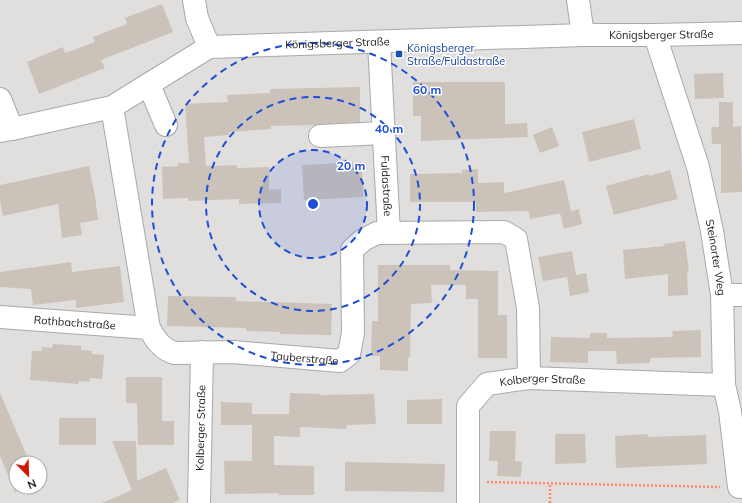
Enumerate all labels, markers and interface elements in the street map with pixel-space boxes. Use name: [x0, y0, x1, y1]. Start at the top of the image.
street label: Königsberger Straße: [609, 27, 714, 42]
street label: Königsberger Straße: [285, 34, 390, 52]
place label: Königsberger Straße/Fuldastraße: [407, 41, 505, 68]
marker: Königsberger Straße/Fuldastraße: [394, 49, 404, 59]
text: 60 m: [413, 82, 441, 97]
text: 40 m: [375, 121, 403, 136]
street label: Fuldastraße: [378, 155, 395, 217]
text: 20 m: [337, 158, 365, 173]
centre of rings: [306, 197, 320, 211]
street label: Steinorter Weg: [703, 218, 729, 297]
street label: Rothbachstraße: [33, 313, 116, 333]
street label: Tauberstraße: [270, 348, 339, 368]
street label: Kolberger Straße: [499, 371, 586, 389]
street label: Kolberger Straße: [193, 385, 208, 471]
north arrow: [8, 455, 48, 495]
text: N: [25, 476, 38, 492]

